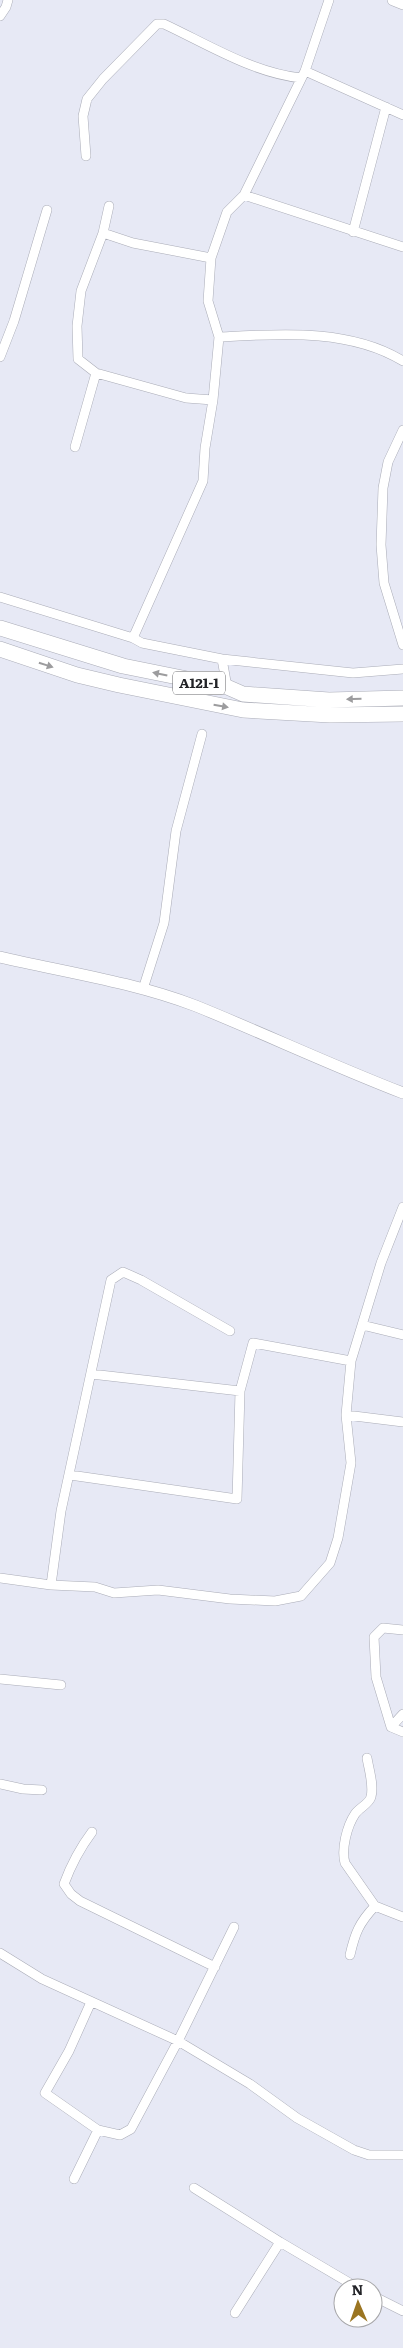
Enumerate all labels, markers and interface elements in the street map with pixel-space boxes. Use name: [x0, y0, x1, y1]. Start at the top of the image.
one-way arrow: [39, 661, 54, 669]
one-way arrow: [152, 670, 167, 678]
road number: A121-1: [173, 671, 225, 694]
one-way arrow: [346, 695, 362, 703]
one-way arrow: [214, 702, 230, 710]
north arrow: [333, 2278, 383, 2328]
text: N: [351, 2279, 364, 2299]

